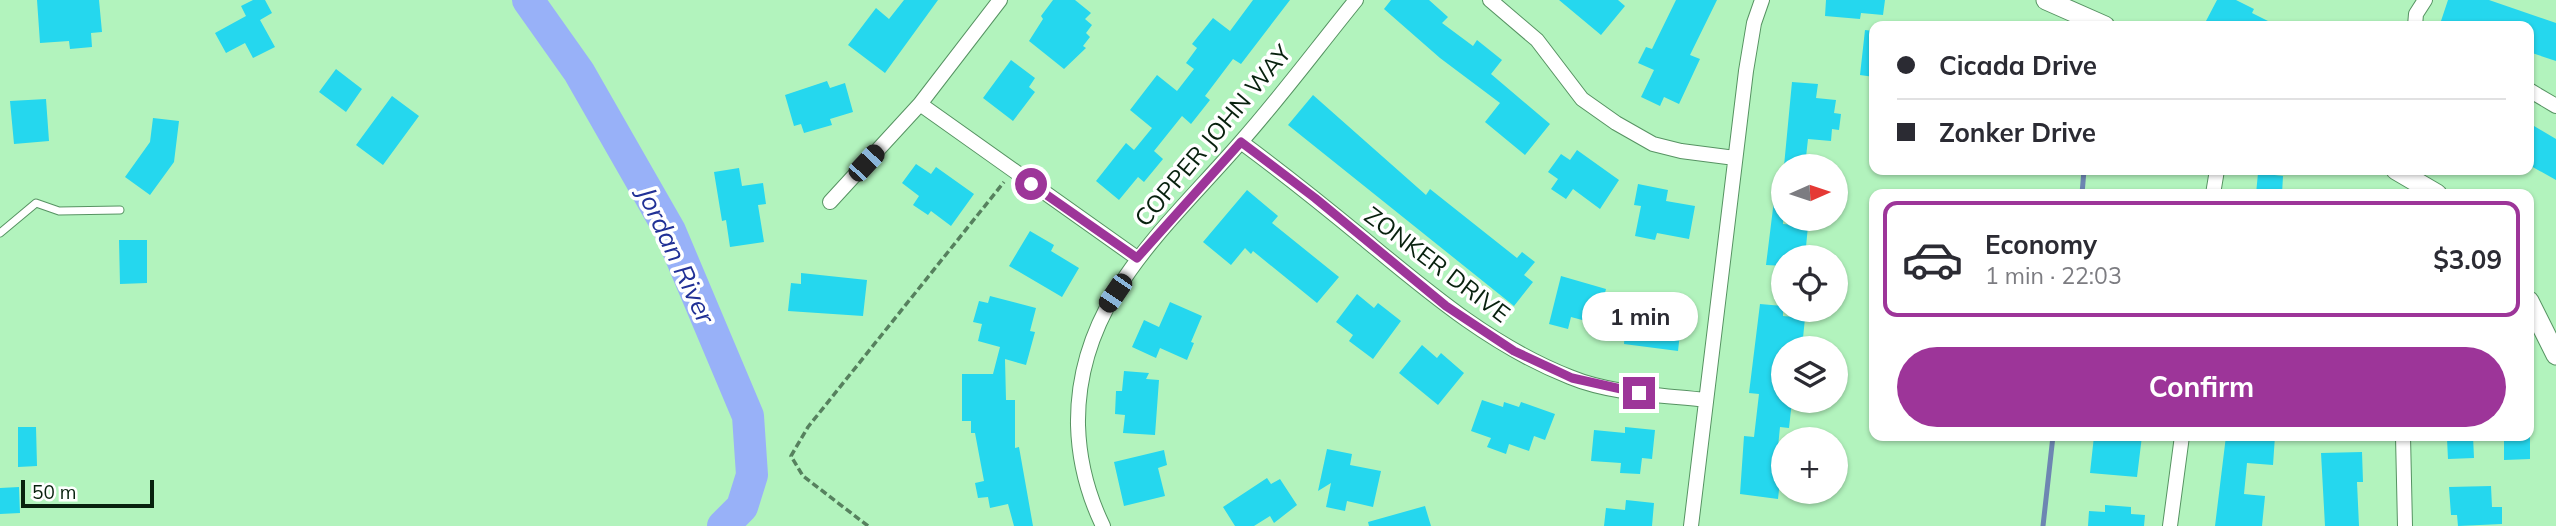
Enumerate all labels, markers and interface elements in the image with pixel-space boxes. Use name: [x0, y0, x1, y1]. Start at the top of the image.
street label: COPPER JOHN WAY: [1128, 38, 1297, 232]
text: Cicada Drive: [1939, 49, 2097, 82]
text: Zonker Drive: [1939, 116, 2096, 149]
car: [844, 140, 889, 186]
north arrow: [1771, 154, 1848, 231]
map controls: [1771, 154, 1848, 504]
route start: [1015, 168, 1047, 200]
water label: Jordan River: [630, 179, 723, 330]
street label: ZONKER DRIVE: [1359, 200, 1516, 329]
icon: car: [1901, 228, 1964, 291]
text: Economy: [1985, 228, 2097, 261]
text: $3.09: [2433, 243, 2502, 276]
button: locate: [1771, 245, 1848, 322]
text: 1 min · 22:03: [1985, 261, 2122, 290]
car: [1095, 270, 1136, 316]
callout: 1 min: [1581, 292, 1697, 340]
text: 1 min: [1610, 302, 1670, 331]
button: layers: [1771, 336, 1848, 413]
button: Confirm: [1897, 347, 2506, 427]
route end: [1623, 377, 1655, 409]
button: +: [1771, 427, 1848, 504]
scale bar: [21, 477, 154, 509]
text: 50 m: [32, 480, 76, 504]

